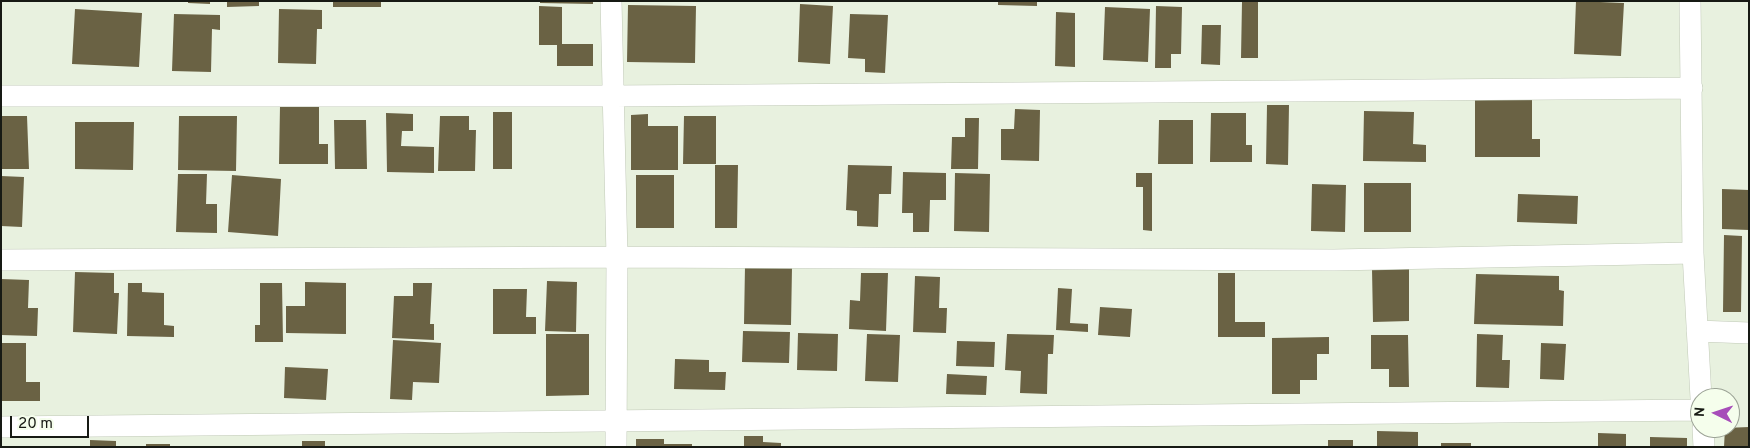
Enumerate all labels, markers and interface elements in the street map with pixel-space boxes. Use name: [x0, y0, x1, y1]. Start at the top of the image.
north arrow: [1690, 388, 1740, 438]
scale bar: [12, 406, 91, 438]
text: N: [1692, 406, 1709, 418]
text: 20 m: [18, 415, 53, 434]

